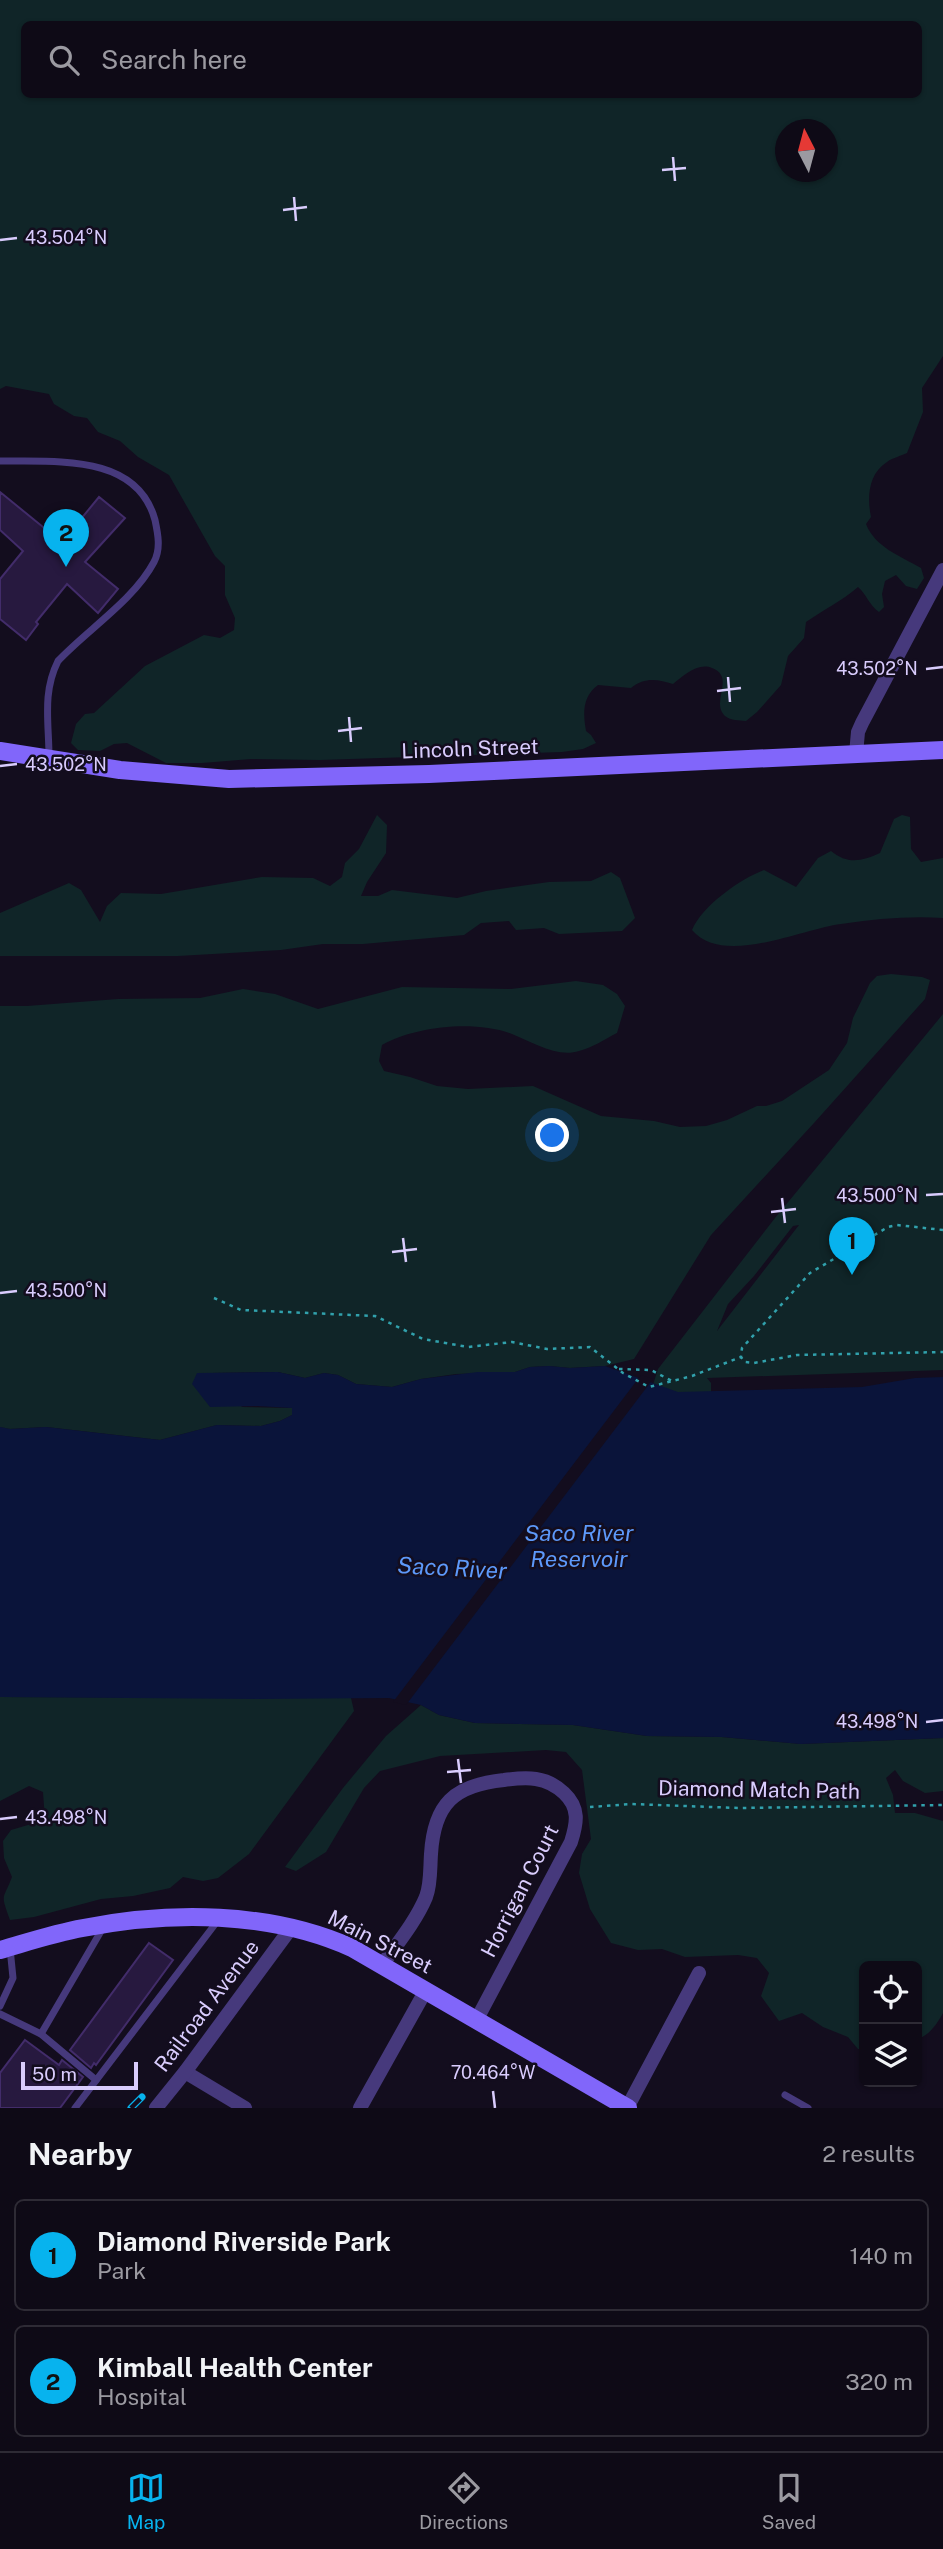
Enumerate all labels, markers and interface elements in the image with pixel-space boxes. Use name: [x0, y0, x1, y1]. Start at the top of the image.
search box: [21, 21, 922, 98]
icon: search: [45, 41, 83, 79]
text: Search here: [101, 44, 247, 75]
north arrow: [775, 119, 838, 182]
text: 43.504°N: [25, 227, 107, 248]
pin: 2: [43, 509, 89, 567]
text: 43.502°N: [836, 658, 918, 679]
street label: Lincoln Street: [401, 734, 539, 763]
text: 43.502°N: [25, 754, 107, 775]
your location: [535, 1118, 569, 1152]
text: 43.500°N: [836, 1185, 918, 1206]
pin: 1: [829, 1217, 875, 1275]
text: 43.500°N: [25, 1280, 107, 1301]
water label: Saco River Reservoir: [524, 1519, 634, 1572]
water label: Saco River: [397, 1551, 508, 1584]
text: 43.498°N: [836, 1711, 918, 1732]
street label: Diamond Match Path: [658, 1775, 860, 1804]
text: 43.498°N: [25, 1807, 107, 1828]
street label: Horrigan Court: [475, 1820, 564, 1961]
street label: Main Street: [324, 1905, 437, 1979]
street label: Railroad Avenue: [149, 1935, 264, 2076]
map controls: [859, 1961, 922, 2087]
button: locate: [859, 1961, 922, 2024]
button: layers: [859, 2024, 922, 2087]
scale bar: [21, 2059, 138, 2091]
text: 70.464°W: [451, 2062, 535, 2083]
text: 50 m: [32, 2063, 77, 2085]
text: Nearby: [28, 2136, 132, 2172]
text: 2 results: [822, 2140, 915, 2167]
text: Diamond Riverside Park: [97, 2226, 391, 2257]
text: 1: [48, 2242, 58, 2269]
text: 140 m: [850, 2242, 913, 2269]
text: Park: [97, 2257, 146, 2284]
text: Kimball Health Center: [97, 2352, 373, 2383]
text: 2: [46, 2368, 60, 2395]
text: 320 m: [845, 2368, 913, 2395]
text: Hospital: [97, 2383, 187, 2410]
tab: Map: [127, 2469, 165, 2533]
tab: Directions: [419, 2469, 508, 2533]
tab: Saved: [762, 2469, 816, 2533]

